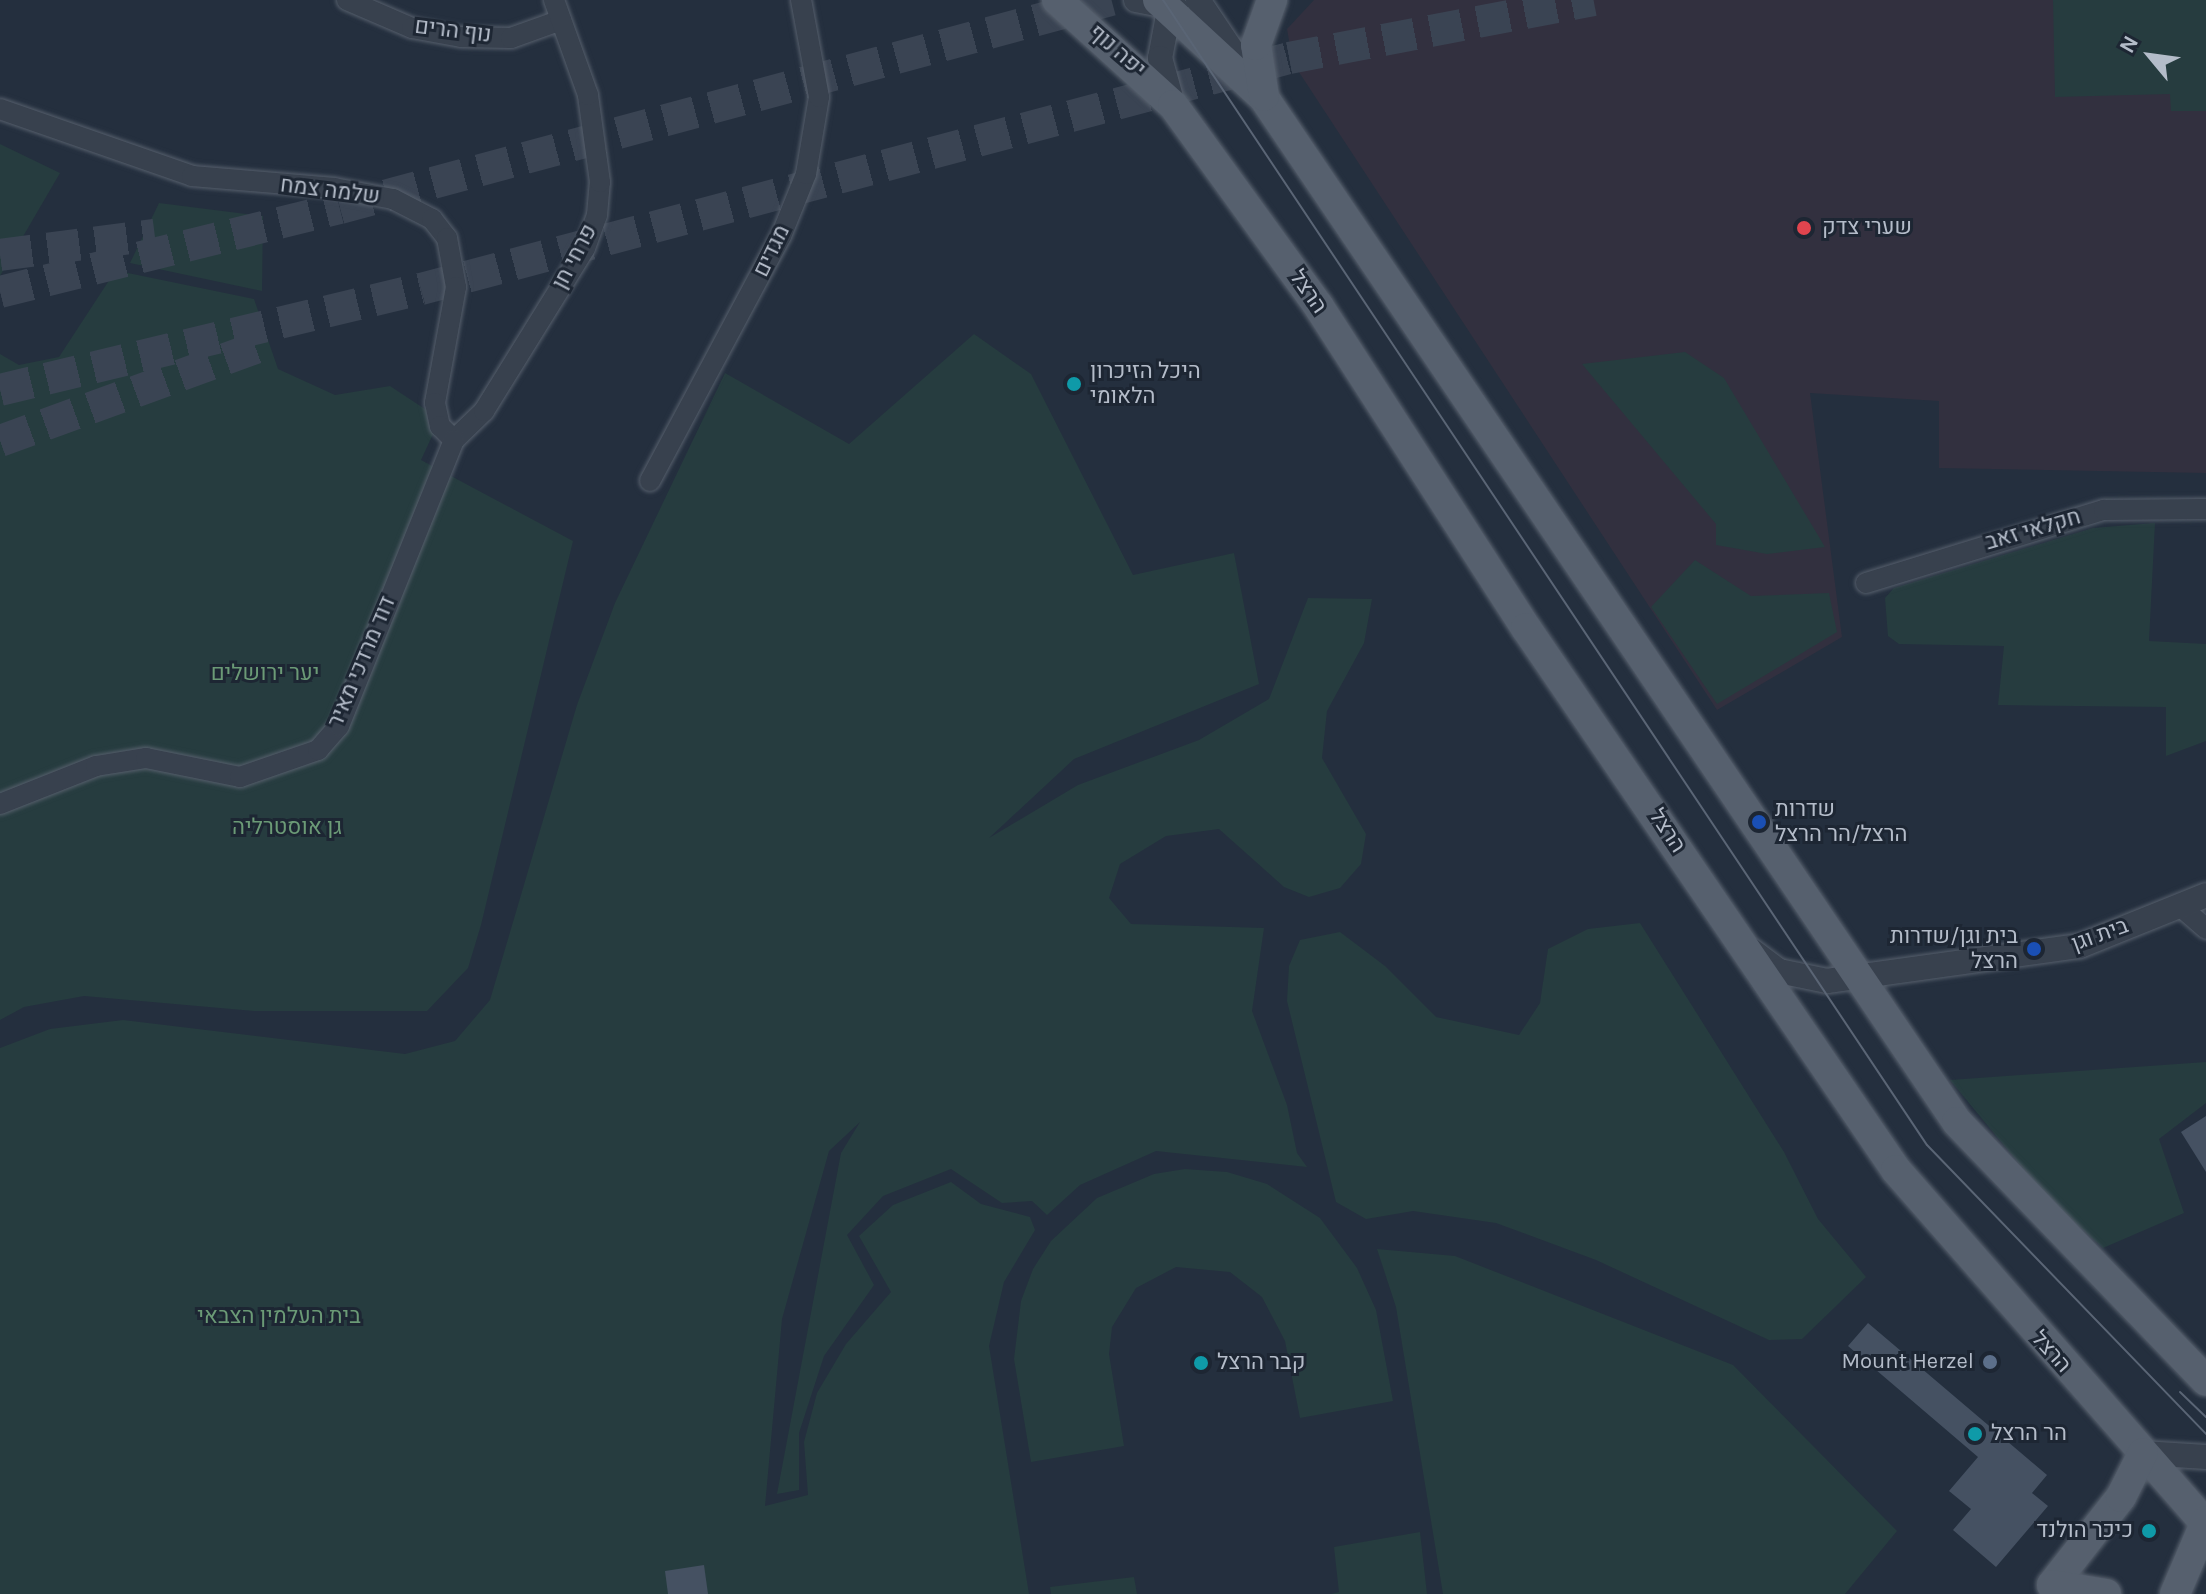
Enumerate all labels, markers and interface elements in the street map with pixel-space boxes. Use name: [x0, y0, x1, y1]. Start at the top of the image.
street label: נוף הרים: [413, 13, 493, 49]
north arrow: [2110, 16, 2190, 96]
street label: יפה נוף: [1083, 19, 1151, 83]
text: N: [2114, 31, 2144, 58]
street label: שלמה צמח: [279, 172, 381, 210]
place label: שערי צדק: [1822, 215, 1912, 241]
marker: שערי צדק: [1793, 217, 1815, 239]
street label: פרחי חן: [547, 220, 603, 294]
street label: מגדים: [748, 221, 796, 281]
street label: הרצל: [1284, 265, 1332, 319]
place label: היכל הזיכרון הלאומי: [1090, 358, 1201, 410]
marker: היכל הזיכרון הלאומי: [1065, 375, 1083, 393]
street label: חקלאי זאב: [1982, 504, 2084, 556]
street label: דוד מרדכי מאיר: [322, 592, 402, 732]
park label: יער ירושלים: [211, 661, 319, 687]
place label: שדרות הרצל/הר הרצל: [1775, 796, 1908, 848]
street label: הרצל: [1643, 804, 1691, 858]
marker: שדרות הרצל/הר הרצל: [1750, 813, 1768, 831]
park label: גן אוסטרליה: [232, 815, 342, 841]
street label: בית וגן: [2068, 913, 2132, 957]
place label: בית וגן/שדרות הרצל: [1890, 923, 2018, 974]
marker: בית וגן/שדרות הרצל: [2025, 940, 2043, 958]
park label: בית העלמין הצבאי: [197, 1304, 361, 1330]
street label: הרצל: [2025, 1326, 2077, 1378]
place label: Mount Herzel: [1841, 1349, 1974, 1375]
place label: קבר הרצל: [1217, 1350, 1305, 1376]
marker: Mount Herzel: [1981, 1353, 1999, 1371]
marker: קבר הרצל: [1192, 1354, 1210, 1372]
place label: הר הרצל: [1991, 1421, 2067, 1447]
marker: הר הרצל: [1966, 1425, 1984, 1443]
place label: כיכר הולנד: [2037, 1518, 2133, 1544]
marker: כיכר הולנד: [2140, 1522, 2158, 1540]

